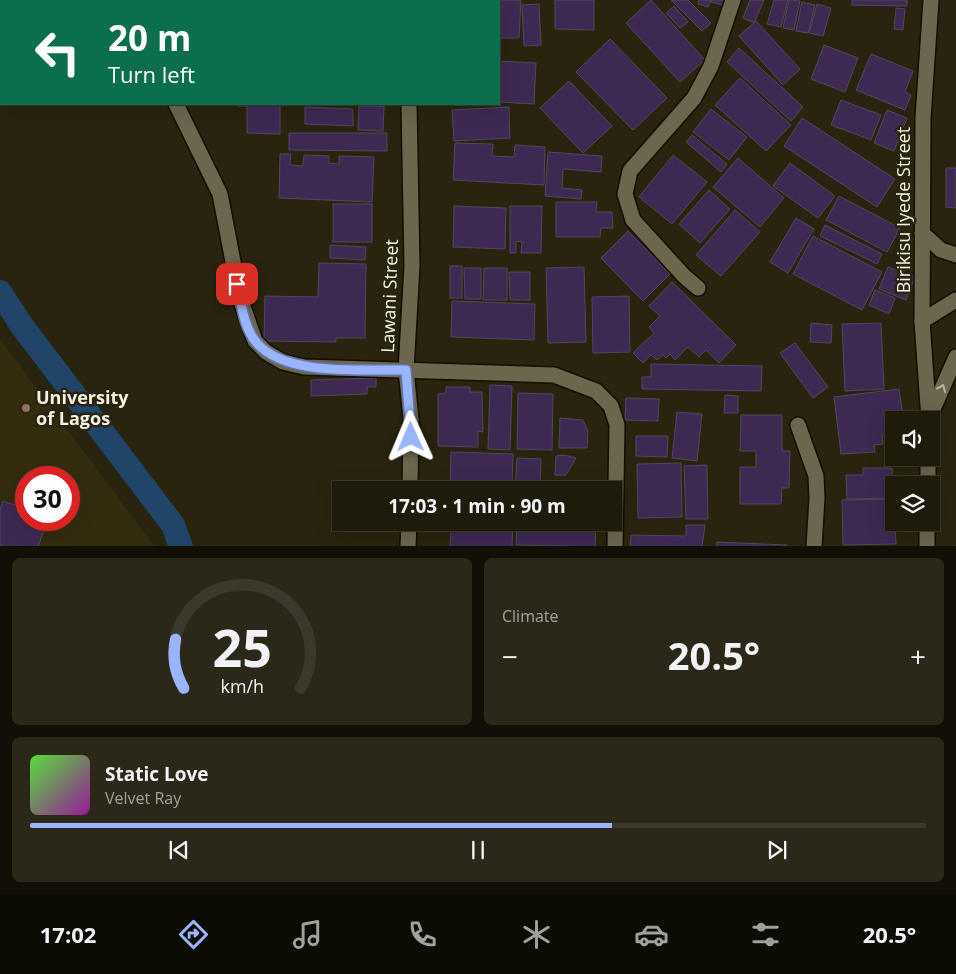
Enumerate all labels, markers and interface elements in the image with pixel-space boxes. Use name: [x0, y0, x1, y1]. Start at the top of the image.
text: 20 m: [108, 14, 191, 61]
icon: left: [25, 20, 90, 85]
text: Turn left: [108, 59, 195, 89]
street label: Birikisu Iyede Street: [891, 127, 915, 293]
street label: Lawani Street: [375, 239, 403, 353]
pin: [216, 263, 258, 305]
icon: arrive: [223, 270, 251, 298]
one-way arrow: [936, 384, 946, 393]
place label: University of Lagos: [36, 385, 129, 430]
marker: University of Lagos: [20, 402, 32, 414]
position arrow: [384, 410, 436, 462]
map controls: [885, 411, 940, 531]
button: sound: [885, 411, 940, 466]
speed limit sign: 30: [15, 466, 80, 531]
button: layers: [885, 476, 940, 531]
text: 17:03 · 1 min · 90 m: [388, 493, 566, 519]
text: Climate: [502, 605, 559, 627]
text: 25: [212, 611, 272, 682]
text: 20.5°: [668, 629, 760, 681]
text: −: [502, 637, 518, 675]
text: +: [910, 637, 926, 675]
text: km/h: [220, 674, 264, 698]
text: Static Love: [105, 761, 208, 787]
text: Velvet Ray: [105, 787, 181, 809]
icon: previous: [165, 836, 193, 864]
icon: pause: [464, 836, 492, 864]
icon: next: [763, 836, 791, 864]
icon: directions: [176, 917, 211, 952]
icon: music: [290, 917, 325, 952]
icon: phone: [405, 917, 440, 952]
icon: climate: [519, 917, 554, 952]
icon: car: [634, 917, 669, 952]
icon: filters: [748, 917, 783, 952]
text: 17:02: [40, 919, 96, 949]
text: 20.5°: [863, 919, 916, 949]

